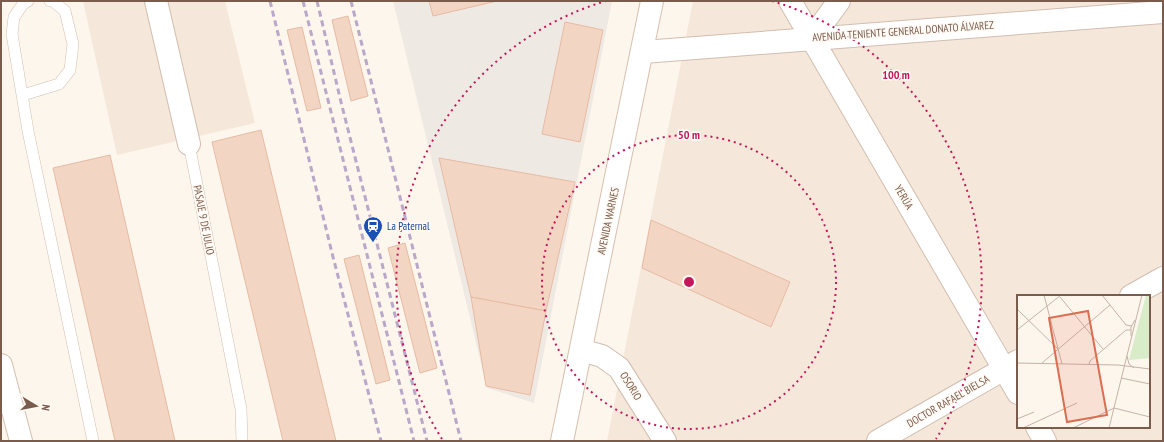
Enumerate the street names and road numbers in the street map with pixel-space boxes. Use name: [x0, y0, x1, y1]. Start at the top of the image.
street label: AVENIDA TENIENTE GENERAL DONATO ÁLVAREZ: [812, 18, 995, 44]
street label: YERÚA: [891, 182, 917, 212]
street label: PASAJE 9 DE JULIO: [190, 184, 218, 256]
street label: AVENIDA WARNES: [594, 186, 622, 256]
street label: OSORIO: [617, 369, 645, 403]
street label: DOCTOR RAFAEL BIELSA: [904, 371, 992, 430]

